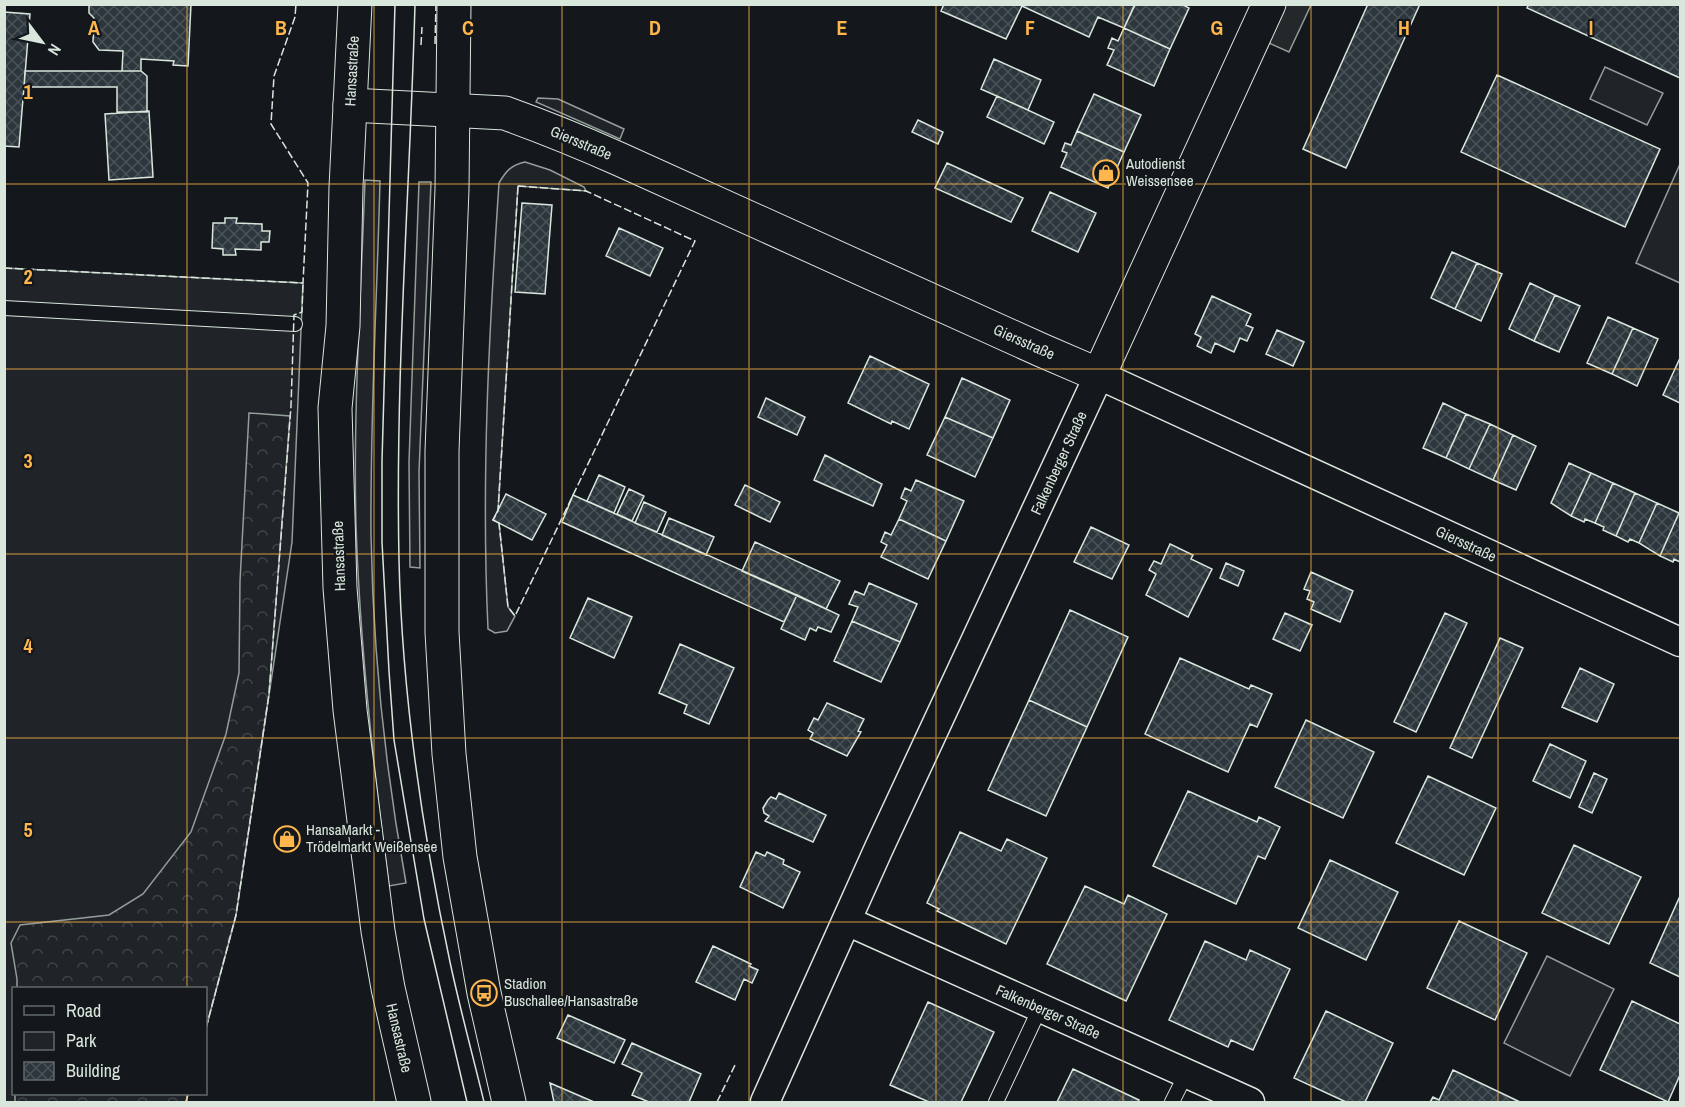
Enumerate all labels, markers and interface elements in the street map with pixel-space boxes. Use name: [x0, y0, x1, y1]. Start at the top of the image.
north arrow: [12, 12, 72, 72]
text: A: [88, 14, 100, 41]
text: B: [275, 14, 287, 41]
text: C: [462, 14, 474, 41]
text: D: [649, 14, 661, 41]
text: E: [837, 14, 848, 41]
text: F: [1025, 14, 1035, 41]
text: G: [1211, 14, 1223, 41]
text: H: [1398, 14, 1410, 41]
text: I: [1589, 14, 1593, 41]
street label: Hansastraße: [339, 35, 364, 107]
text: N: [43, 40, 67, 60]
text: 1: [23, 78, 33, 105]
street label: Giersstraße: [547, 120, 615, 165]
place label: Autodienst Weissensee: [1125, 153, 1194, 191]
shop icon: Autodienst Weissensee: [1091, 158, 1121, 188]
text: 2: [23, 263, 33, 290]
street label: Giersstraße: [990, 319, 1058, 364]
street label: Falkenberger Straße: [1025, 407, 1092, 518]
text: 3: [23, 447, 33, 474]
street label: Hansastraße: [327, 520, 350, 592]
street label: Giersstraße: [1432, 520, 1500, 567]
text: 4: [23, 632, 33, 659]
text: 5: [23, 816, 33, 843]
place label: HansaMarkt - Trödelmarkt Weißensee: [306, 819, 437, 857]
shop icon: HansaMarkt - Trödelmarkt Weißensee: [272, 824, 302, 854]
place label: Stadion Buschallee/Hansastraße: [504, 973, 638, 1011]
bus stop icon: Stadion Buschallee/Hansastraße: [469, 978, 499, 1008]
street label: Falkenberger Straße: [993, 979, 1104, 1044]
legend: [12, 987, 207, 1095]
text: Road: [66, 998, 101, 1023]
street label: Hansastraße: [381, 1001, 418, 1075]
text: Park: [66, 1028, 97, 1053]
text: Building: [66, 1058, 121, 1083]

